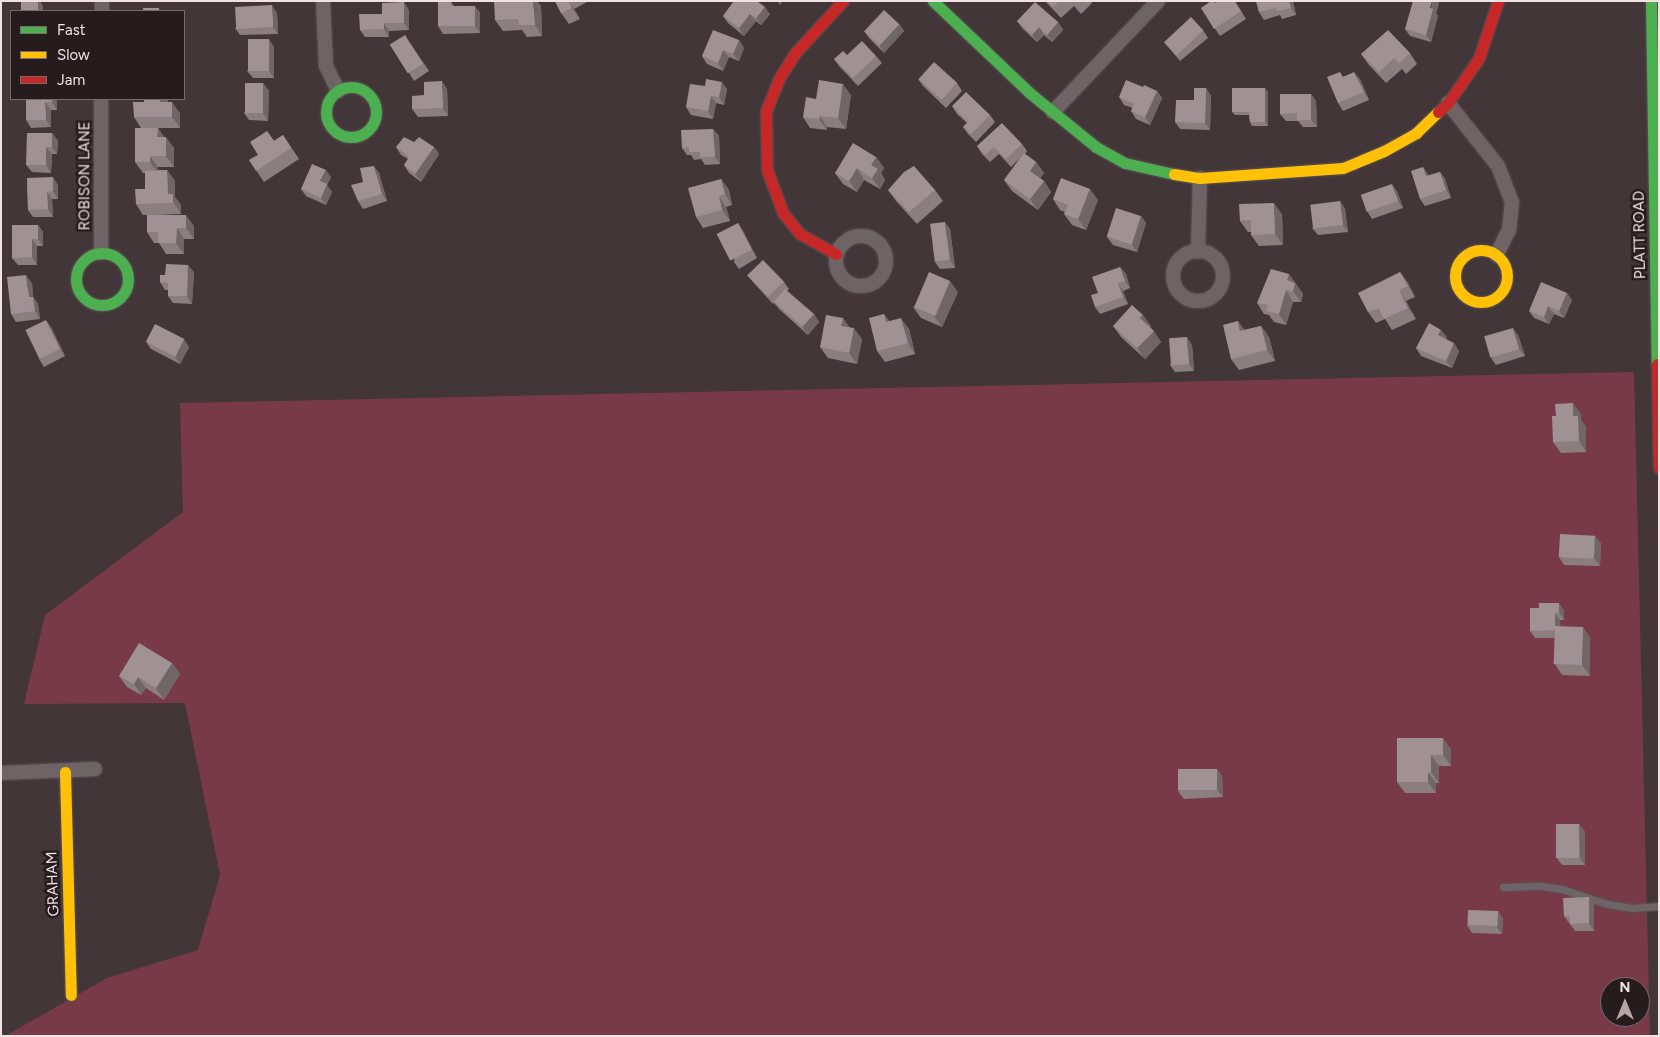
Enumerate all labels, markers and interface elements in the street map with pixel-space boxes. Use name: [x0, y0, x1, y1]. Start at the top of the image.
legend: [10, 10, 185, 100]
text: Fast: [57, 21, 85, 39]
text: Slow: [57, 46, 90, 64]
text: Jam: [57, 71, 85, 89]
street label: ROBISON LANE: [76, 122, 94, 230]
street label: PLATT ROAD: [1630, 191, 1650, 279]
street label: GRAHAM: [43, 851, 63, 917]
north arrow: [1600, 977, 1650, 1027]
text: N: [1620, 979, 1630, 996]

